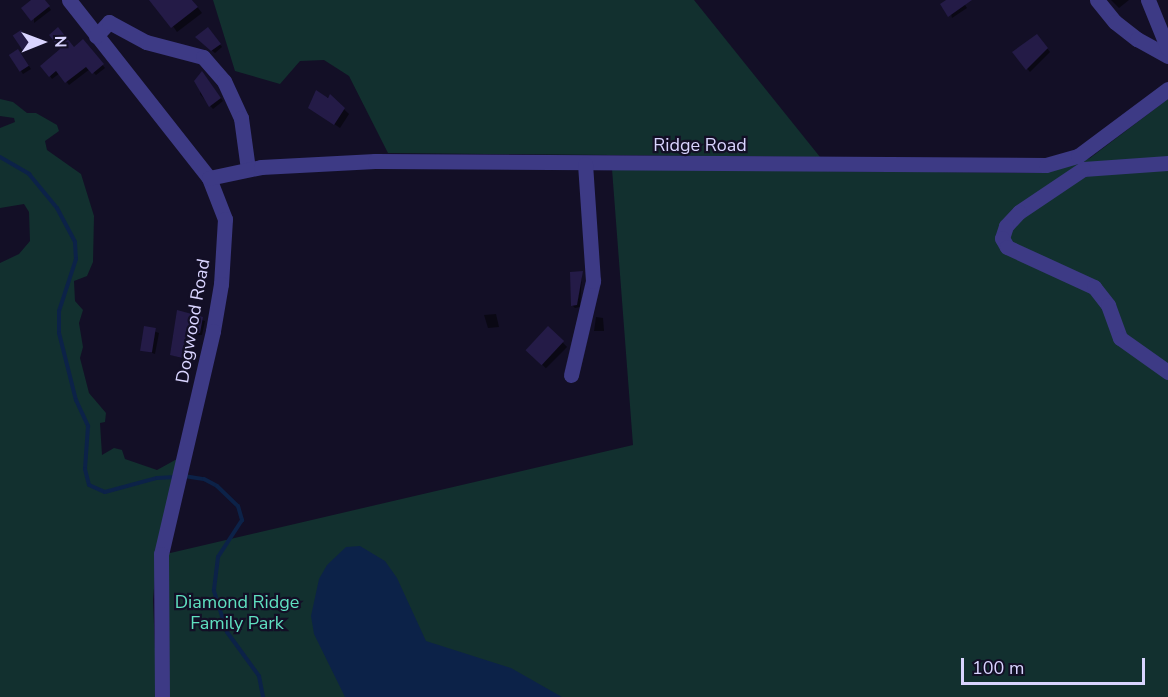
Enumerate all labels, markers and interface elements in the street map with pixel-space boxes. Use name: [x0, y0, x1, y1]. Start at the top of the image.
north arrow: [12, 12, 72, 72]
text: N: [49, 36, 71, 48]
street label: Ridge Road: [653, 134, 747, 156]
street label: Dogwood Road: [171, 257, 215, 385]
park label: Diamond Ridge Family Park: [175, 592, 299, 634]
scale bar: [964, 646, 1148, 684]
text: 100 m: [972, 656, 1024, 680]

